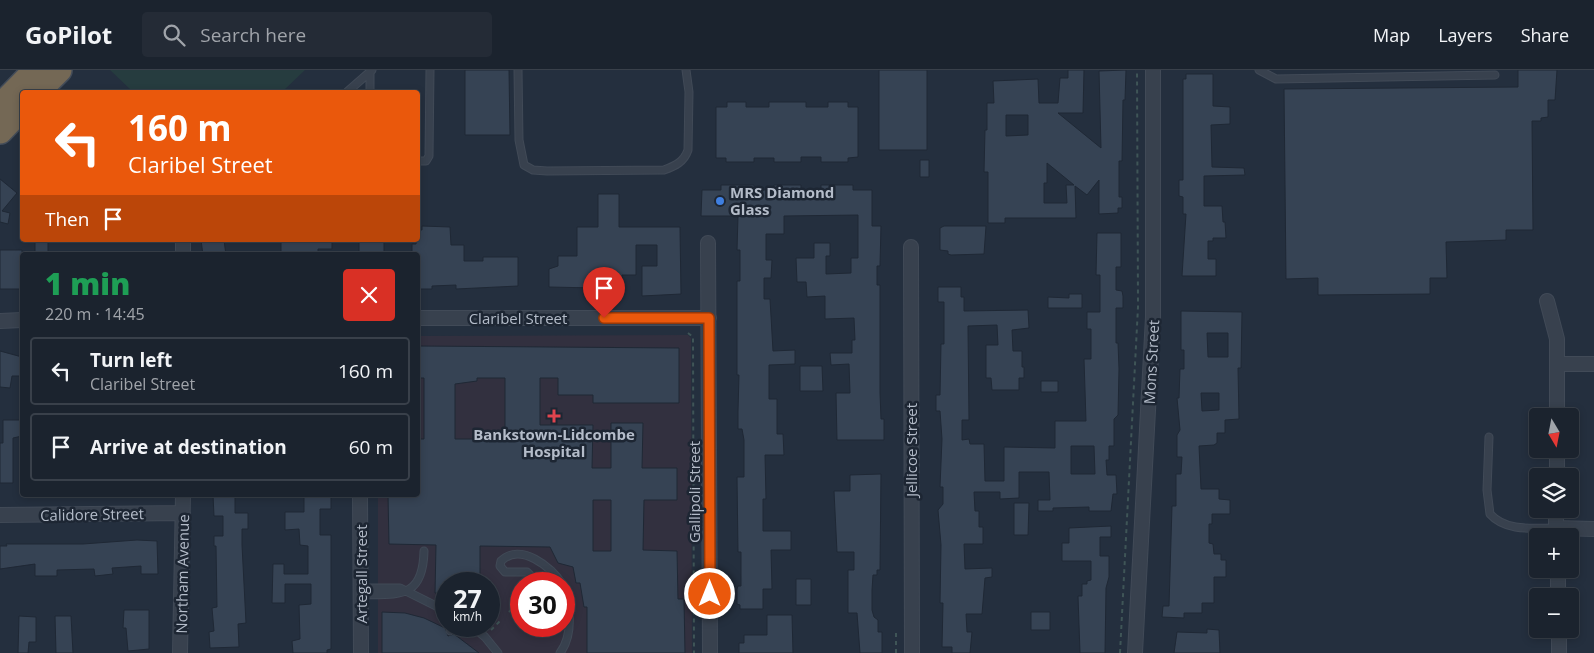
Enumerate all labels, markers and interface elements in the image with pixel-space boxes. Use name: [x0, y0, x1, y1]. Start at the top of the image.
search box: [142, 12, 492, 57]
text: GoPilot: [25, 18, 112, 51]
icon: search: [160, 21, 188, 49]
text: Search here: [200, 22, 306, 48]
text: Map: [1373, 23, 1410, 47]
text: Layers: [1438, 23, 1493, 47]
text: Share: [1521, 23, 1569, 47]
text: 160 m: [128, 104, 232, 151]
icon: left: [45, 110, 110, 175]
text: Claribel Street: [128, 149, 273, 179]
place label: MRS Diamond Glass: [730, 182, 834, 219]
marker: MRS Diamond Glass: [714, 195, 726, 207]
icon: arrive: [99, 205, 127, 233]
text: Then: [45, 206, 89, 232]
text: 1 min: [45, 263, 130, 304]
pin: [583, 267, 625, 318]
button: close: [343, 269, 395, 321]
icon: arrive: [590, 274, 618, 302]
text: 220 m · 14:45: [45, 303, 145, 325]
street label: Claribel Street: [469, 308, 567, 328]
street label: Mons Street: [1139, 319, 1163, 405]
text: Turn left: [90, 347, 172, 373]
icon: left: [47, 357, 75, 385]
text: 160 m: [338, 358, 393, 384]
text: Claribel Street: [90, 373, 195, 395]
street label: Jellicoe Street: [901, 403, 921, 499]
north arrow: [1529, 408, 1579, 458]
map controls: [1529, 408, 1579, 638]
marker: Bankstown-Lidcombe Hospital: [547, 409, 561, 423]
place label: Bankstown-Lidcombe Hospital: [473, 424, 635, 461]
icon: arrive: [47, 433, 75, 461]
text: Arrive at destination: [90, 434, 287, 460]
text: 60 m: [349, 434, 393, 460]
street label: Gallipoli Street: [684, 441, 704, 543]
button: layers: [1529, 468, 1579, 518]
street label: Calidore Street: [40, 503, 144, 525]
street label: Northam Avenue: [171, 514, 193, 634]
street label: Artegall Street: [351, 524, 371, 624]
button: +: [1529, 528, 1579, 578]
position arrow: [683, 567, 735, 619]
speed limit sign: 30: [510, 572, 575, 637]
text: 27: [453, 581, 482, 615]
button: −: [1529, 588, 1579, 638]
text: km/h: [453, 608, 482, 625]

